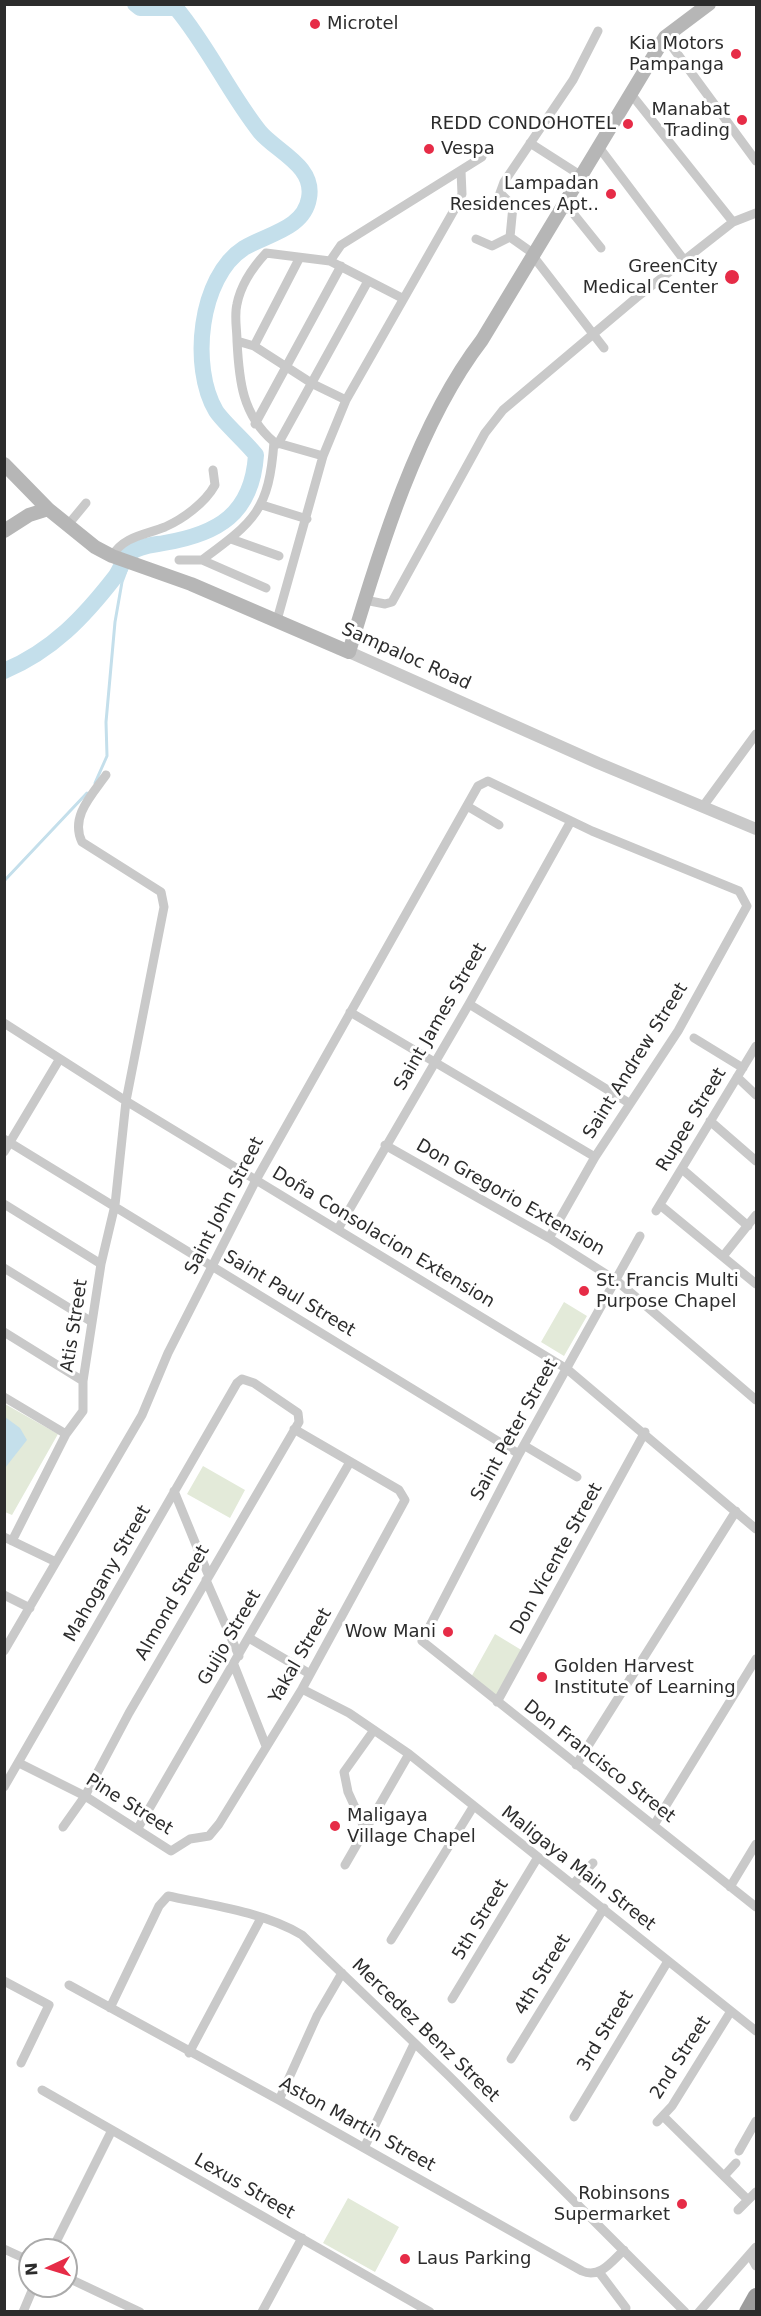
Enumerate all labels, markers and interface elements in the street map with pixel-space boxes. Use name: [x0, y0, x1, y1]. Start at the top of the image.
place label: Microtel: [327, 13, 399, 35]
marker: Microtel: [308, 17, 322, 31]
place label: Kia Motors Pampanga: [629, 33, 724, 76]
marker: Kia Motors Pampanga: [729, 47, 743, 61]
place label: Manabat Trading: [651, 99, 730, 142]
place label: REDD CONDOHOTEL: [430, 113, 616, 135]
marker: Manabat Trading: [735, 113, 749, 127]
marker: REDD CONDOHOTEL: [621, 117, 635, 131]
place label: Vespa: [441, 138, 495, 160]
marker: Vespa: [422, 142, 436, 156]
place label: Lampadan Residences Apt..: [450, 173, 599, 216]
marker: Lampadan Residences Apt..: [604, 187, 618, 201]
place label: GreenCity Medical Center: [583, 256, 718, 298]
marker: GreenCity Medical Center: [723, 268, 741, 286]
street label: Sampaloc Road: [338, 619, 474, 695]
street label: Saint James Street: [390, 940, 492, 1094]
street label: Saint Andrew Street: [579, 979, 693, 1143]
street label: Rupee Street: [653, 1064, 731, 1176]
street label: Saint John Street: [181, 1134, 269, 1278]
street label: Don Gregorio Extension: [412, 1135, 608, 1261]
street label: Doña Consolacion Extension: [268, 1163, 498, 1313]
street label: Saint Paul Street: [219, 1246, 359, 1342]
place label: St. Francis Multi Purpose Chapel: [596, 1270, 739, 1312]
street label: Atis Street: [57, 1278, 93, 1374]
marker: St. Francis Multi Purpose Chapel: [577, 1284, 591, 1298]
street label: Saint Peter Street: [467, 1355, 563, 1505]
street label: Don Vicente Street: [506, 1479, 608, 1639]
street label: Mahogany Street: [60, 1502, 156, 1646]
street label: Almond Street: [131, 1542, 215, 1664]
street label: Guijo Street: [194, 1586, 266, 1690]
street label: Yakal Street: [265, 1605, 337, 1707]
place label: Wow Mani: [345, 1621, 436, 1643]
marker: Wow Mani: [441, 1625, 455, 1639]
place label: Golden Harvest Institute of Learning: [554, 1656, 736, 1698]
marker: Golden Harvest Institute of Learning: [535, 1670, 549, 1684]
street label: Don Francisco Street: [519, 1696, 679, 1828]
street label: Pine Street: [82, 1770, 176, 1840]
street label: Maligaya Main Street: [497, 1802, 659, 1936]
place label: Maligaya Village Chapel: [347, 1805, 476, 1848]
marker: Maligaya Village Chapel: [328, 1819, 342, 1833]
street label: 5th Street: [448, 1876, 514, 1964]
street label: 4th Street: [510, 1931, 576, 2019]
street label: Mercedez Benz Street: [347, 1955, 503, 2107]
street label: 3rd Street: [573, 1987, 639, 2075]
street label: 2nd Street: [646, 2012, 716, 2104]
street label: Aston Martin Street: [275, 2073, 439, 2177]
street label: Lexus Street: [190, 2150, 298, 2224]
place label: Robinsons Supermarket: [554, 2183, 670, 2226]
marker: Robinsons Supermarket: [675, 2197, 689, 2211]
north arrow: [18, 2238, 78, 2298]
place label: Laus Parking: [417, 2248, 531, 2270]
marker: Laus Parking: [398, 2252, 412, 2266]
text: N: [22, 2262, 41, 2277]

